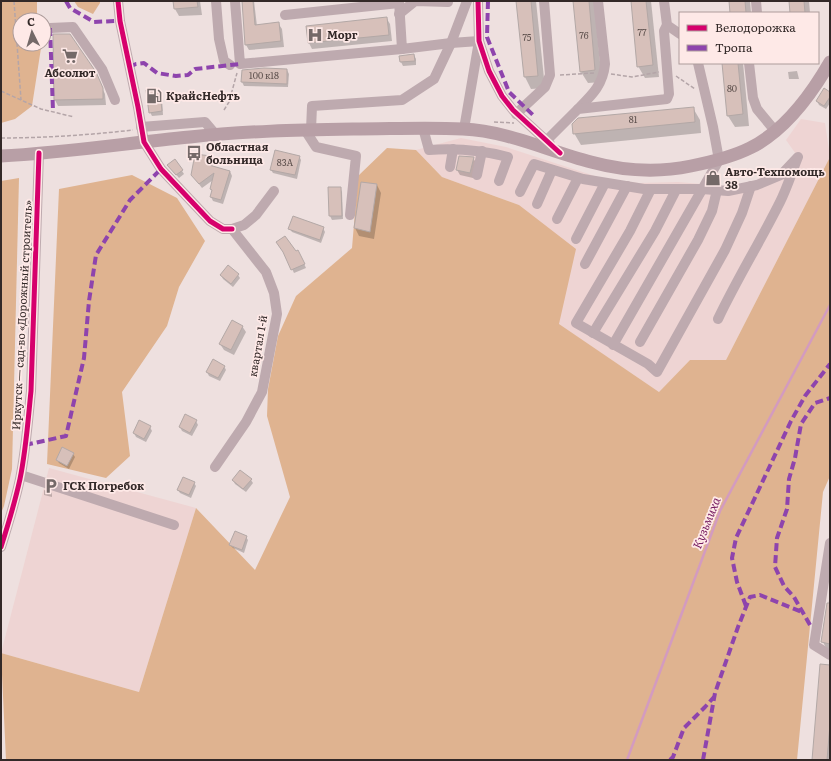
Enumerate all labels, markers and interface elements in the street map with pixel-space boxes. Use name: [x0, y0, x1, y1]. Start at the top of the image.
north arrow: [12, 12, 52, 52]
legend: [679, 12, 819, 64]
text: С: [26, 13, 36, 29]
text: Велодорожка: [715, 18, 796, 36]
house number: 77: [637, 25, 647, 39]
hospital icon: Морг: [306, 26, 324, 44]
place label: Морг: [327, 26, 358, 42]
house number: 76: [579, 28, 589, 42]
house number: 75: [523, 30, 532, 44]
text: Тропа: [715, 38, 753, 56]
supermarket icon: Абсолют: [61, 47, 79, 65]
place label: Абсолют: [44, 64, 96, 80]
house number: 100 к18: [249, 68, 279, 82]
house number: 80: [727, 81, 737, 95]
fuel station icon: КрайсНефть: [145, 87, 163, 105]
place label: КрайсНефть: [166, 87, 241, 103]
house number: 81: [629, 112, 638, 126]
place label: Областная больница: [206, 138, 269, 167]
bus stop icon: Областная больница: [185, 144, 203, 162]
house number: 83А: [277, 155, 294, 169]
place label: Авто-Техпомощь 38: [725, 163, 825, 192]
shop icon: Авто-Техпомощь 38: [704, 169, 722, 187]
street label: Иркутск — сад-во «Дорожный строитель»: [7, 199, 35, 430]
street label: квартал 1-й: [244, 314, 270, 378]
parking icon: ГСК Погребок: [42, 477, 60, 495]
place label: ГСК Погребок: [63, 477, 145, 493]
water label: Кузьмиха: [688, 494, 725, 551]

